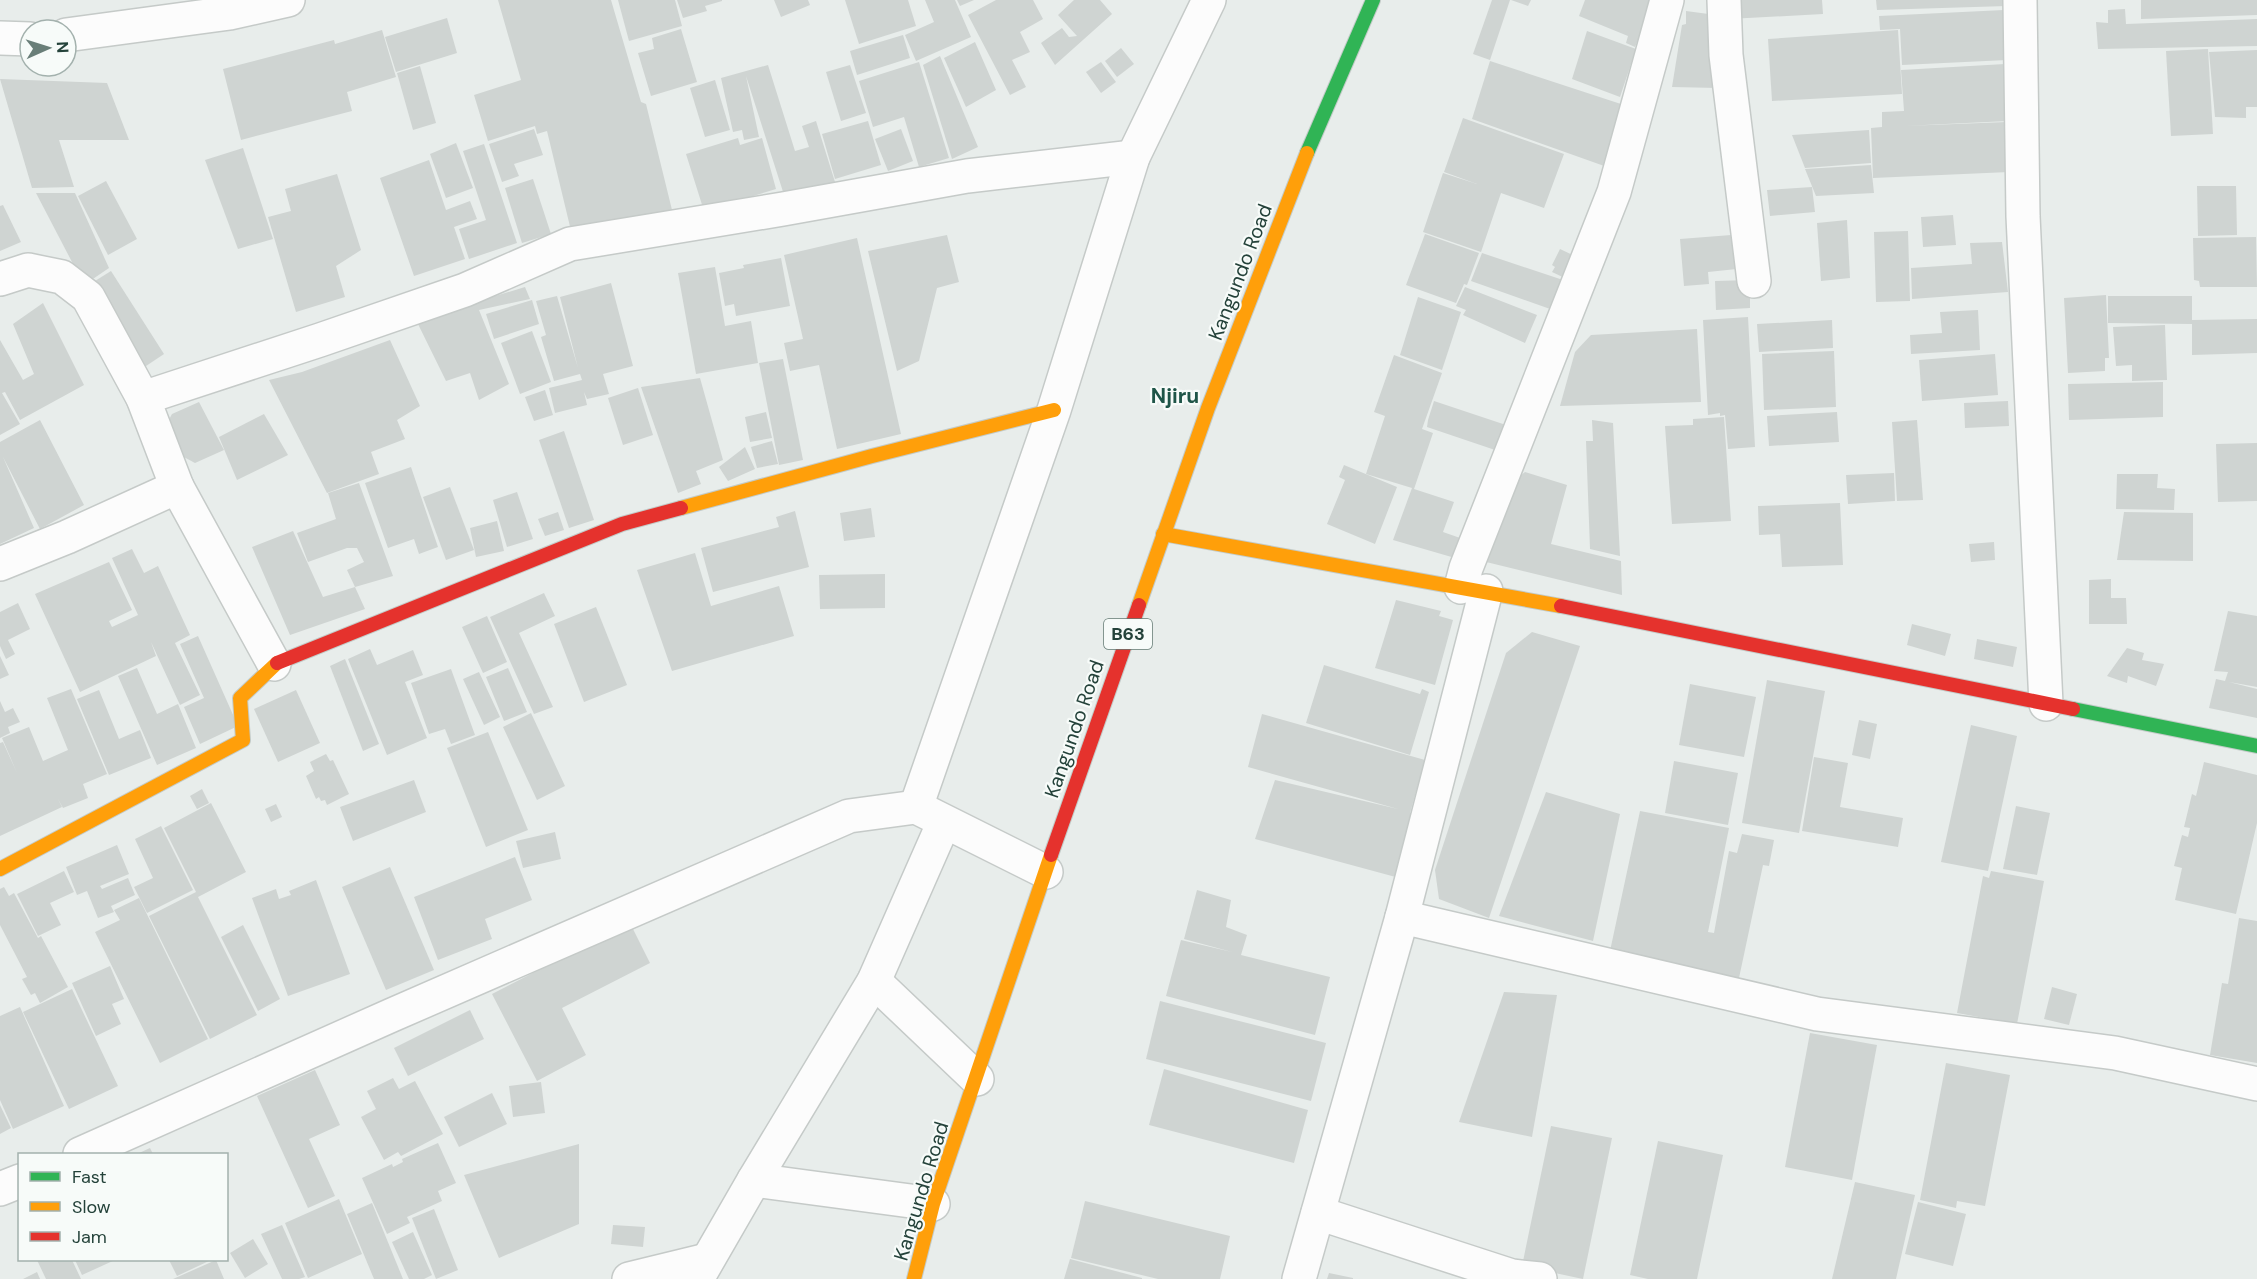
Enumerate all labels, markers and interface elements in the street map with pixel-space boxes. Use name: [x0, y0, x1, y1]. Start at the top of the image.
north arrow: [18, 18, 78, 78]
text: N: [52, 41, 73, 54]
street label: Kangundo Road: [1202, 200, 1278, 344]
district label: Njiru: [1151, 382, 1199, 410]
road number: B63: [1104, 619, 1152, 649]
street label: Kangundo Road: [1038, 657, 1110, 801]
street label: Kangundo Road: [888, 1118, 954, 1264]
legend: [18, 1153, 228, 1261]
text: Fast: [72, 1165, 107, 1189]
text: Slow: [72, 1195, 111, 1219]
text: Jam: [72, 1225, 107, 1249]

